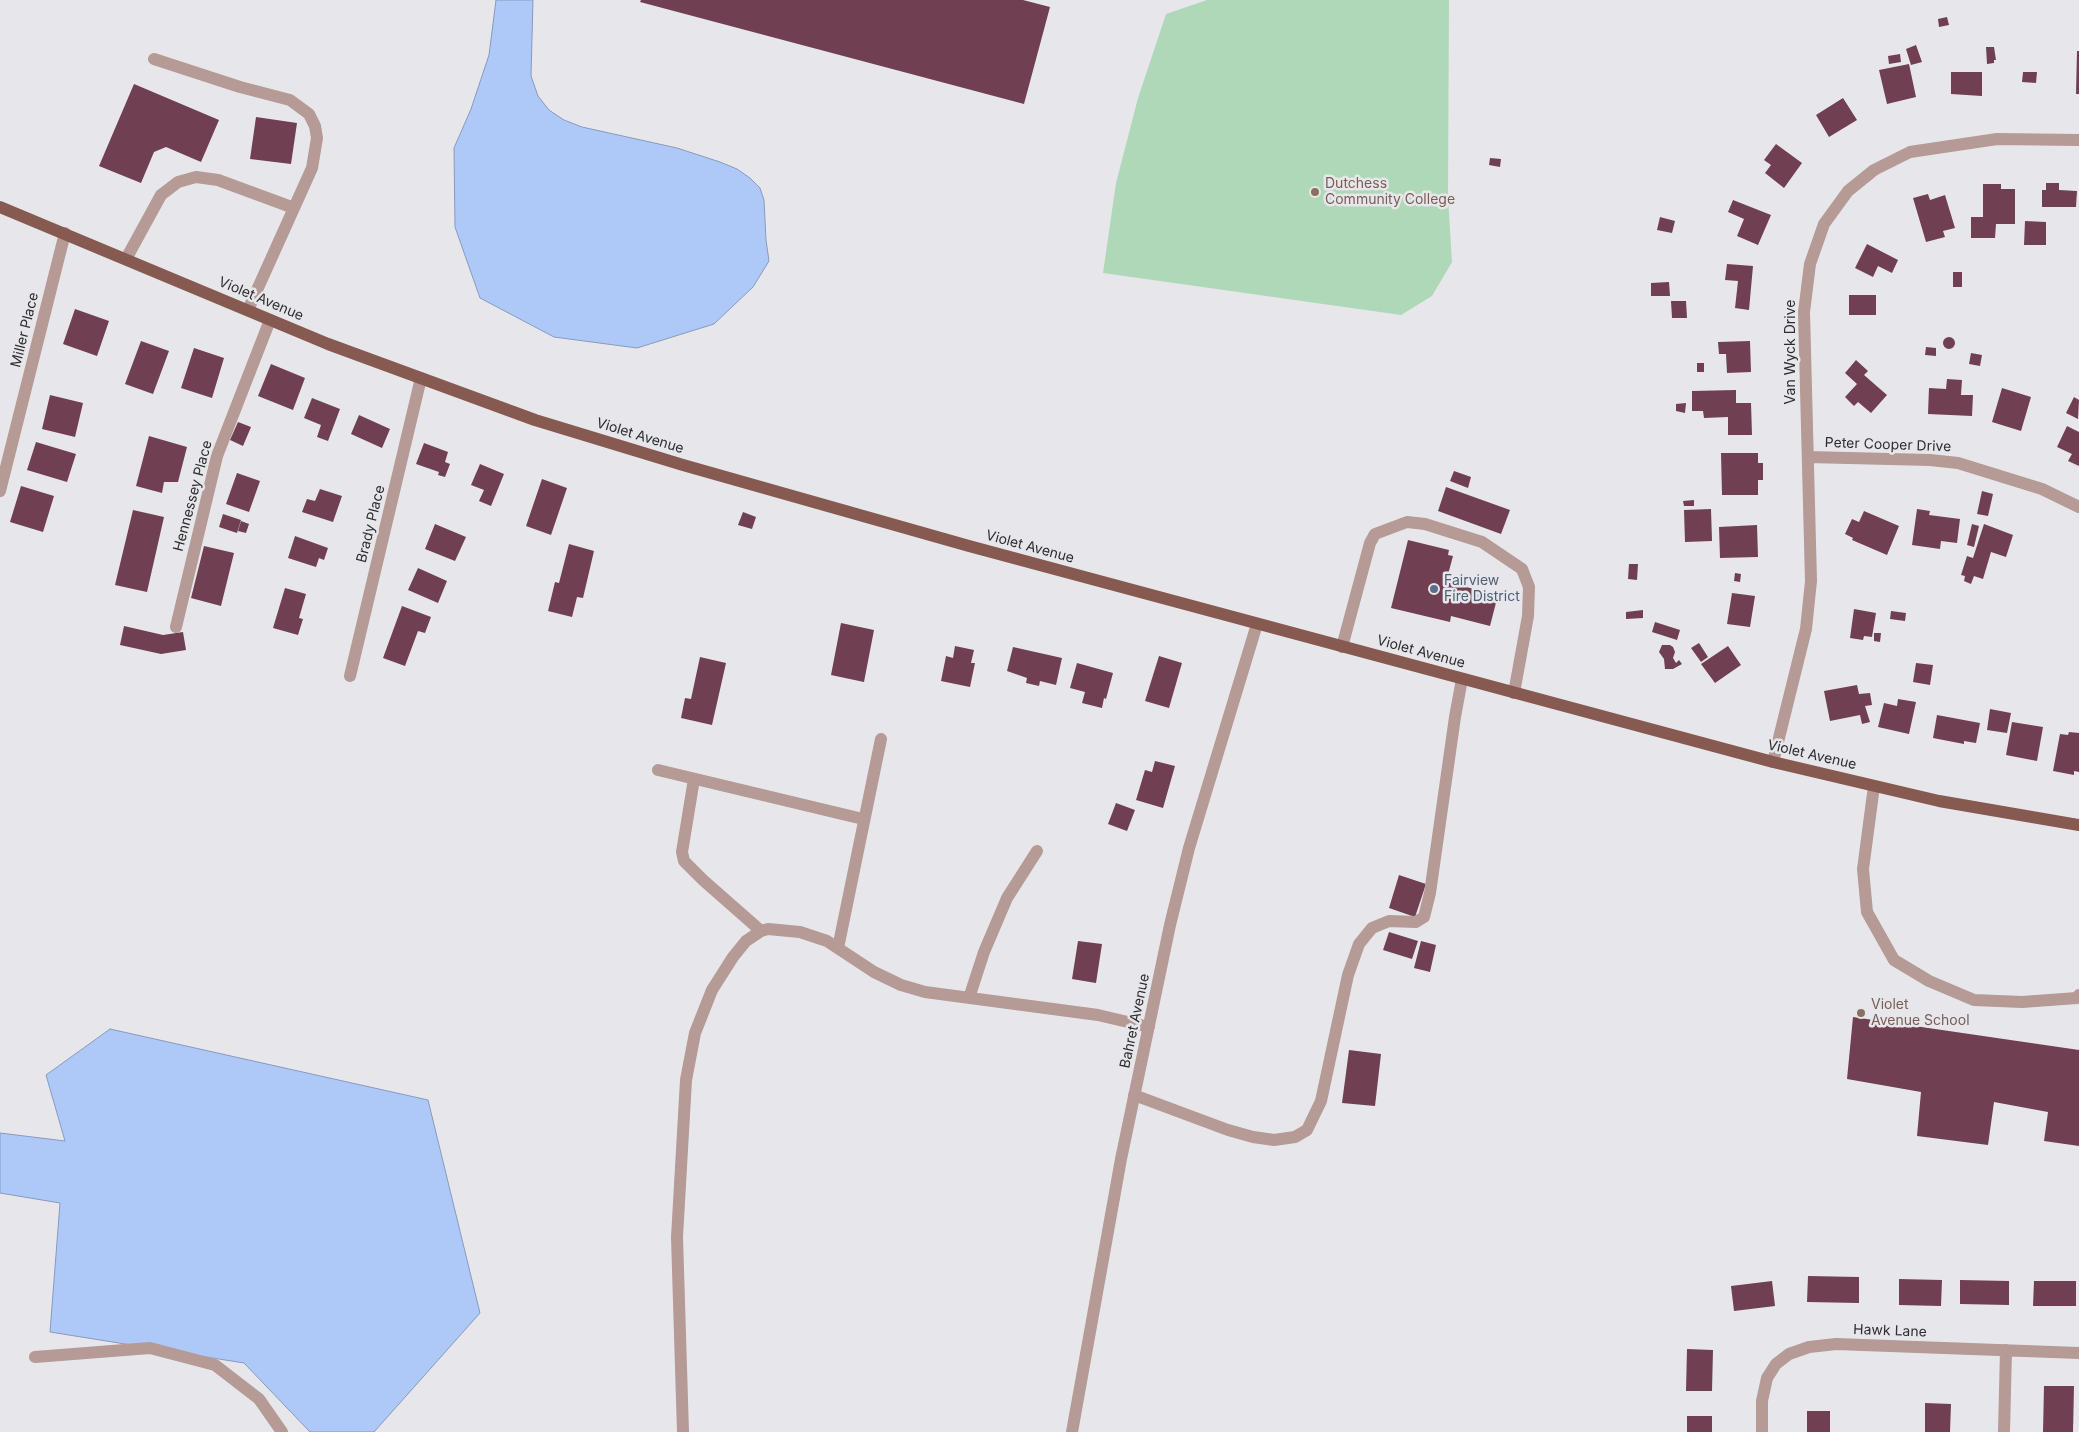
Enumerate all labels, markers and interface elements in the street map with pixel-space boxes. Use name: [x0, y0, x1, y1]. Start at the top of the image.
place label: Dutchess Community College: [1325, 176, 1455, 208]
marker: Dutchess Community College: [1309, 186, 1321, 198]
street label: Violet Avenue: [216, 274, 306, 324]
street label: Miller Place: [8, 291, 42, 369]
street label: Van Wyck Drive: [1783, 300, 1799, 404]
street label: Violet Avenue: [594, 415, 686, 457]
street label: Peter Cooper Drive: [1824, 434, 1952, 456]
street label: Hennessey Place: [170, 439, 216, 553]
street label: Brady Place: [353, 484, 389, 564]
street label: Violet Avenue: [984, 527, 1076, 567]
place label: Fairview Fire District: [1444, 573, 1520, 606]
marker: Fairview Fire District: [1428, 583, 1440, 595]
street label: Violet Avenue: [1375, 632, 1467, 672]
street label: Violet Avenue: [1766, 737, 1858, 773]
street label: Bahret Avenue: [1117, 972, 1153, 1070]
place label: Violet Avenue School: [1871, 997, 1970, 1030]
marker: Violet Avenue School: [1855, 1007, 1867, 1019]
street label: Hawk Lane: [1853, 1321, 1927, 1341]

